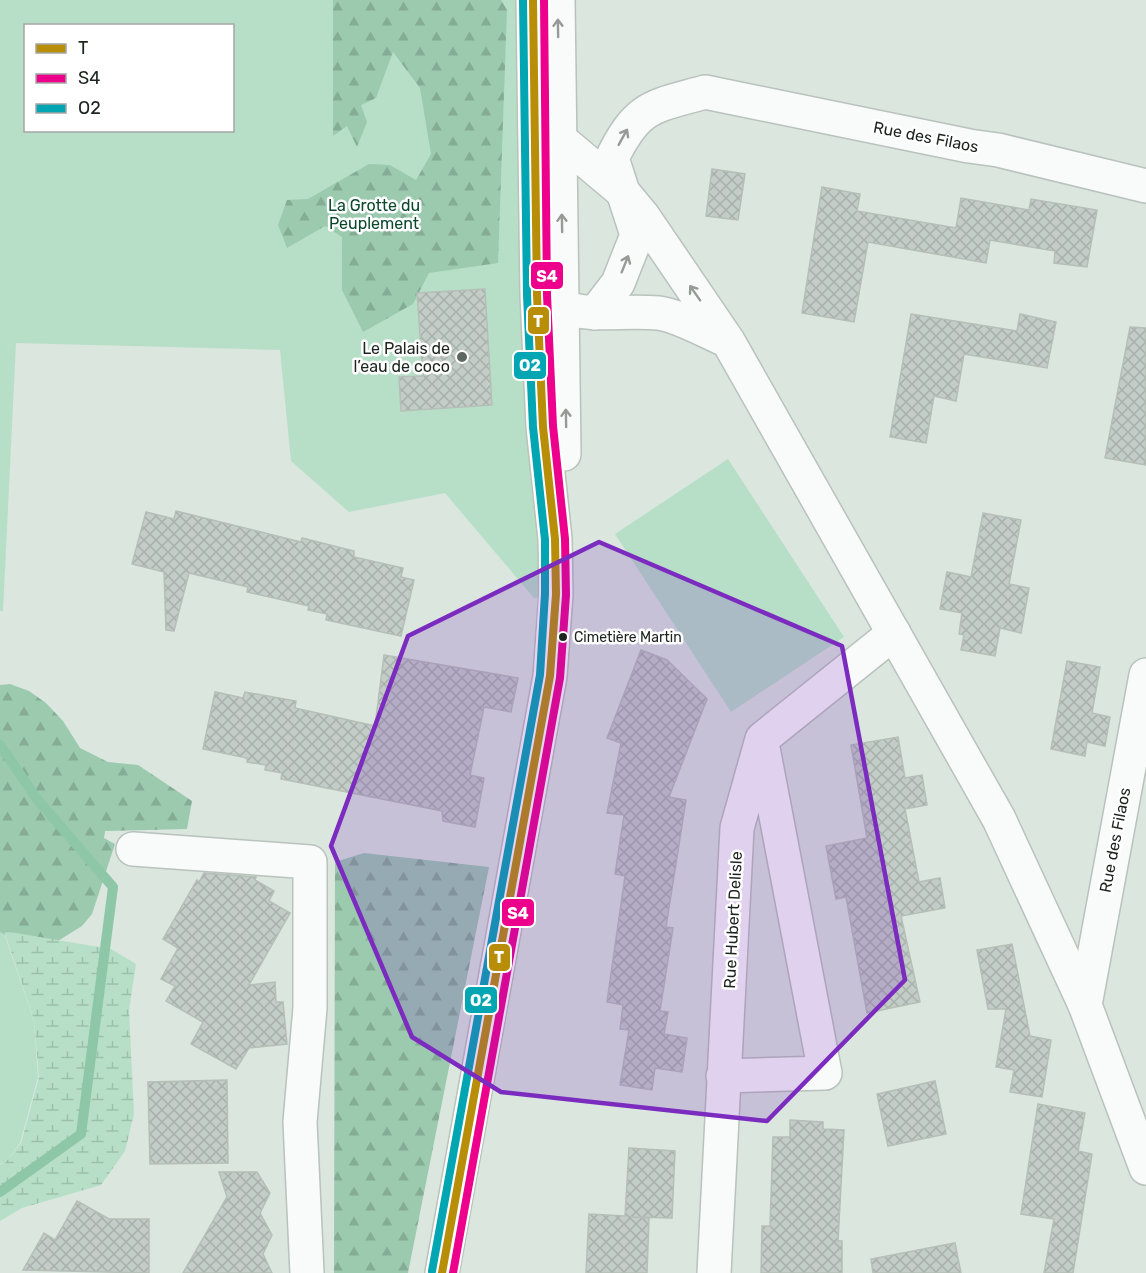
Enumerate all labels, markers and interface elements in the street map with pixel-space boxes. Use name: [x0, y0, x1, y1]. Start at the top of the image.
one-way arrow: [553, 19, 564, 39]
legend: [24, 24, 234, 132]
text: T: [78, 37, 88, 59]
text: S4: [78, 67, 100, 89]
text: O2: [78, 97, 101, 119]
street label: Rue des Filaos: [872, 117, 980, 157]
one-way arrow: [617, 129, 629, 146]
park label: La Grotte du Peuplement: [328, 196, 420, 233]
one-way arrow: [556, 214, 568, 234]
one-way arrow: [621, 255, 632, 274]
line badge: S4: [530, 261, 564, 290]
text: S4: [536, 267, 558, 286]
one-way arrow: [689, 285, 701, 301]
line badge: T: [527, 306, 550, 335]
text: T: [533, 312, 543, 331]
place label: Le Palais de l’eau de coco: [353, 339, 450, 376]
marker: Le Palais de l’eau de coco: [455, 350, 469, 364]
line badge: O2: [513, 351, 547, 380]
text: O2: [519, 356, 541, 375]
one-way arrow: [560, 408, 571, 428]
place label: Cimetière Martin: [574, 629, 682, 646]
marker: Cimetière Martin: [557, 631, 569, 643]
street label: Rue des Filaos: [1095, 786, 1135, 894]
street label: Rue Hubert Delisle: [720, 851, 746, 989]
line badge: S4: [501, 898, 535, 927]
text: S4: [507, 904, 529, 923]
line badge: T: [488, 943, 511, 972]
text: T: [494, 948, 504, 967]
line badge: O2: [464, 986, 498, 1014]
text: O2: [470, 991, 492, 1010]

